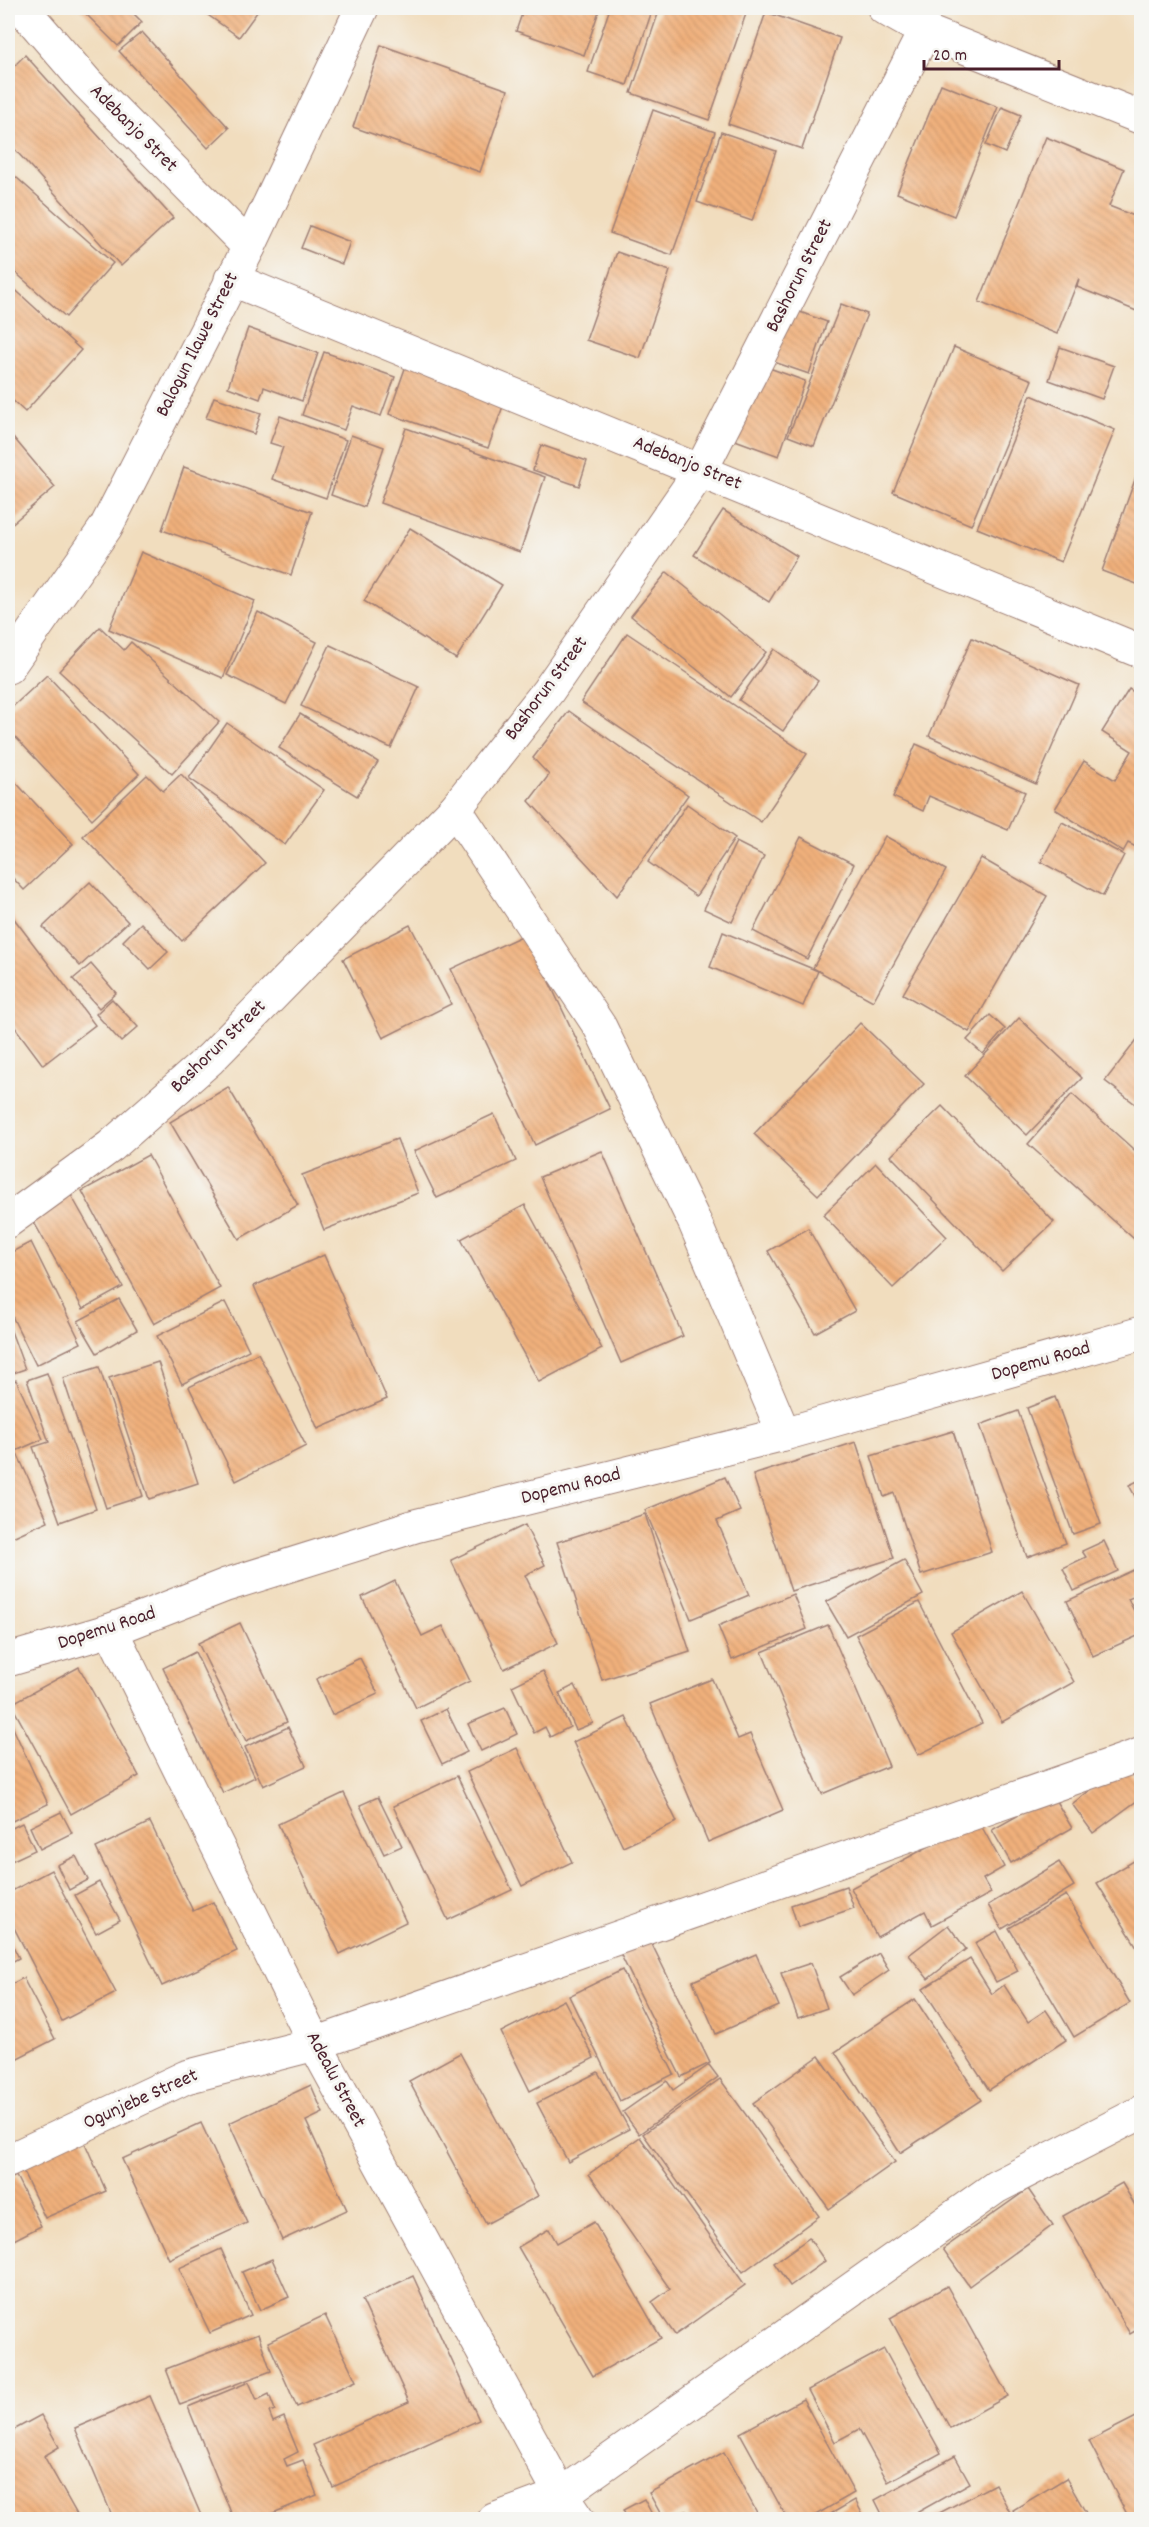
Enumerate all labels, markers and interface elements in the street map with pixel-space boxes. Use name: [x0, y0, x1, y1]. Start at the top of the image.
scale bar: [924, 33, 1059, 71]
text: 20 m: [933, 44, 967, 69]
street label: Adebanjo Stret: [82, 78, 184, 180]
street label: Bashorun Street: [759, 214, 841, 338]
street label: Balogun Ilawe Street: [149, 268, 247, 422]
street label: Adebanjo Stret: [628, 429, 746, 499]
street label: Bashorun Street: [499, 631, 595, 747]
street label: Bashorun Street: [165, 994, 273, 1100]
street label: Dopemu Road: [988, 1335, 1094, 1389]
street label: Dopemu Road: [518, 1461, 624, 1513]
street label: Dopemu Road: [54, 1600, 160, 1658]
street label: Adealu Street: [298, 2027, 372, 2133]
street label: Ogunjebe Street: [79, 2062, 203, 2138]

